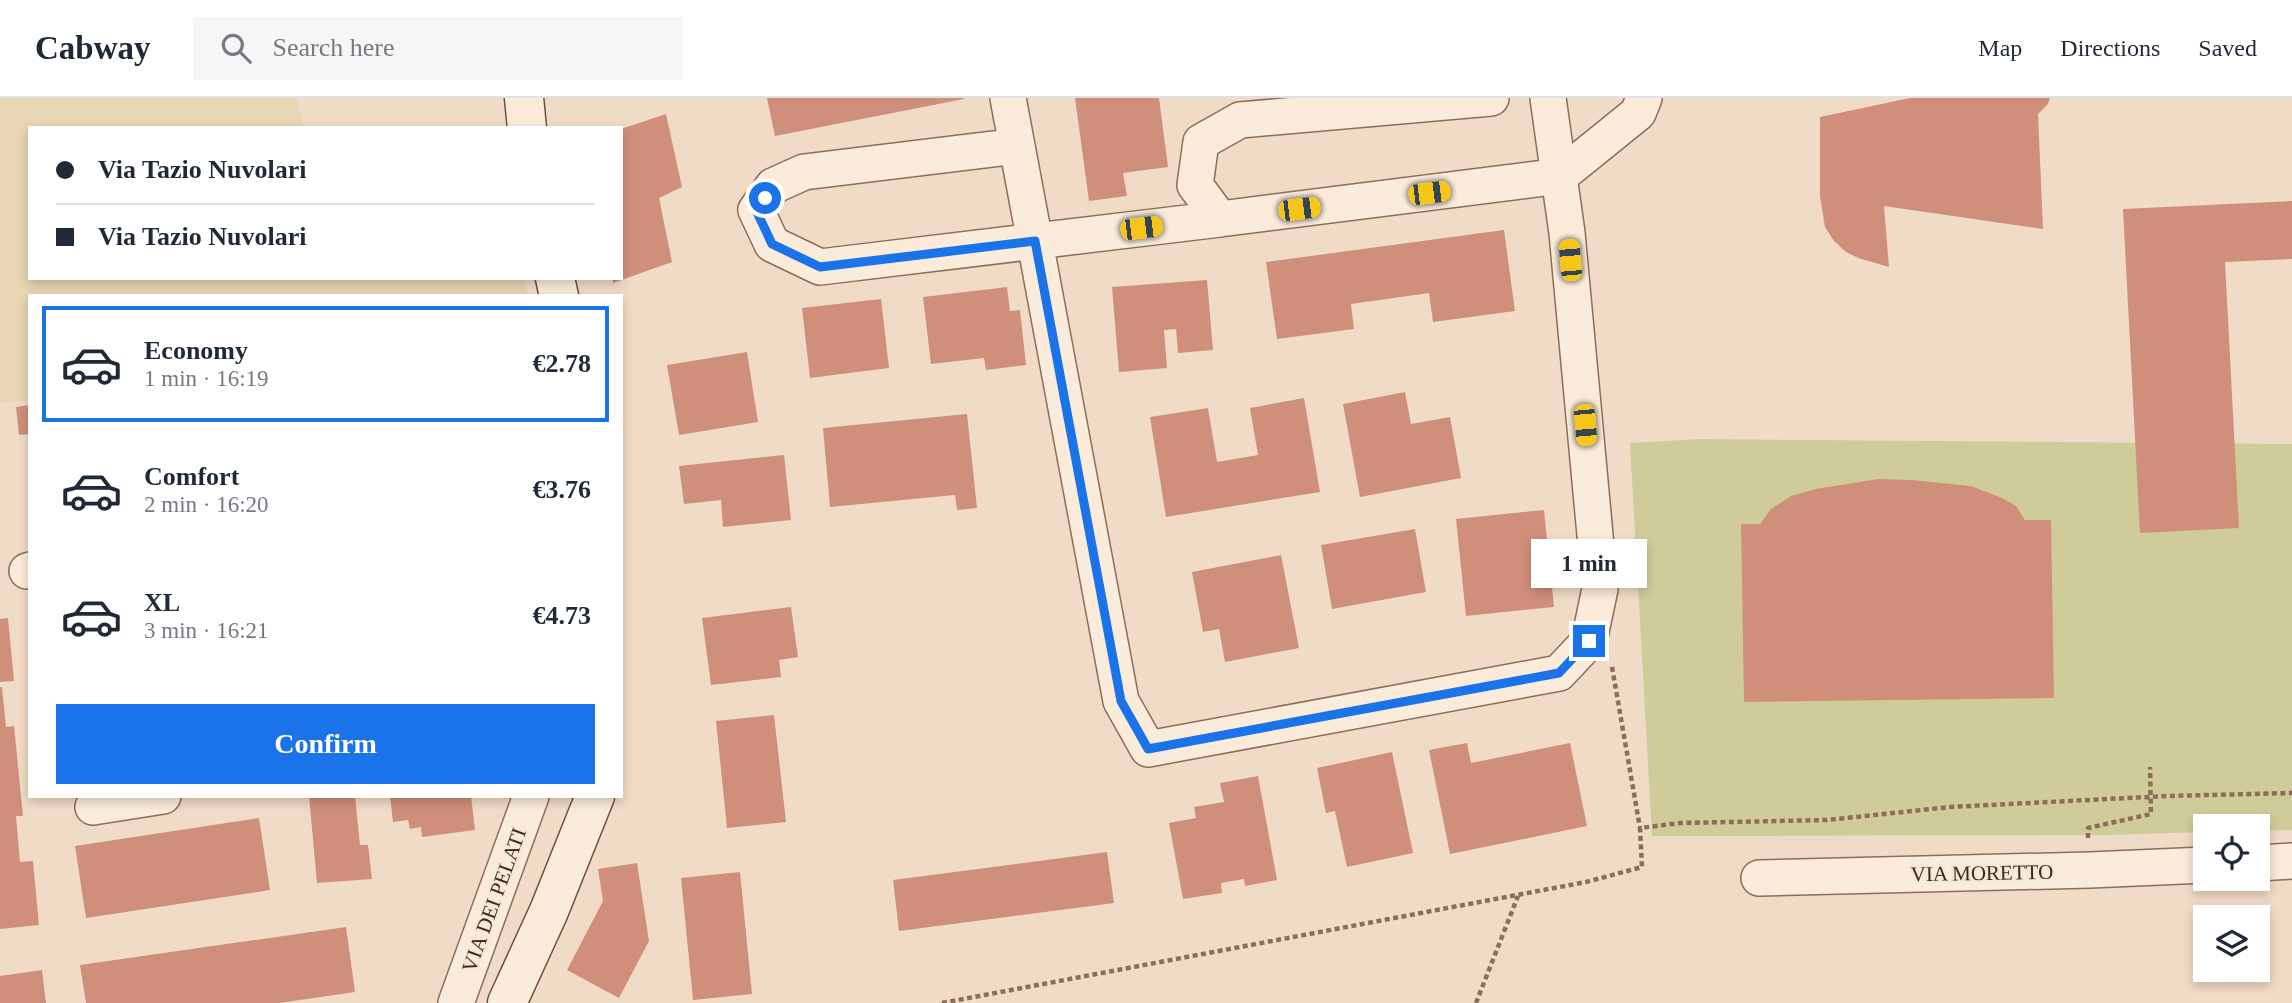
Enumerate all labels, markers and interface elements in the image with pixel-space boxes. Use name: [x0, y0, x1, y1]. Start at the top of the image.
search box: [193, 17, 683, 80]
icon: search: [217, 29, 255, 67]
text: Cabway: [35, 30, 151, 66]
text: Search here: [273, 33, 395, 62]
text: Map: [1978, 35, 2022, 61]
text: Directions: [2060, 35, 2160, 61]
text: Saved: [2198, 35, 2257, 61]
text: Via Tazio Nuvolari: [98, 155, 307, 184]
car: [1407, 180, 1452, 206]
route start: [749, 182, 781, 214]
car: [1277, 196, 1322, 222]
car: [1119, 215, 1164, 241]
text: Via Tazio Nuvolari: [98, 222, 307, 251]
car: [1558, 238, 1583, 282]
icon: car: [60, 333, 123, 396]
text: Economy: [144, 336, 248, 365]
text: €2.78: [533, 349, 591, 378]
text: 1 min · 16:19: [144, 366, 269, 391]
car: [1573, 403, 1598, 447]
icon: car: [60, 459, 123, 522]
text: Comfort: [144, 462, 239, 491]
text: €3.76: [533, 475, 591, 504]
text: 2 min · 16:20: [144, 492, 269, 517]
callout: 1 min: [1531, 540, 1647, 588]
text: 1 min: [1561, 551, 1617, 576]
icon: car: [60, 585, 123, 648]
text: XL: [144, 588, 180, 617]
text: €4.73: [533, 601, 591, 630]
text: 3 min · 16:21: [144, 618, 269, 643]
route end: [1573, 625, 1605, 657]
button: Confirm: [56, 704, 595, 784]
map controls: [2193, 814, 2270, 982]
button: locate: [2193, 814, 2270, 891]
street label: VIA DEI PELATI: [457, 825, 531, 975]
street label: VIA MORETTO: [1911, 860, 2053, 886]
button: layers: [2193, 905, 2270, 982]

